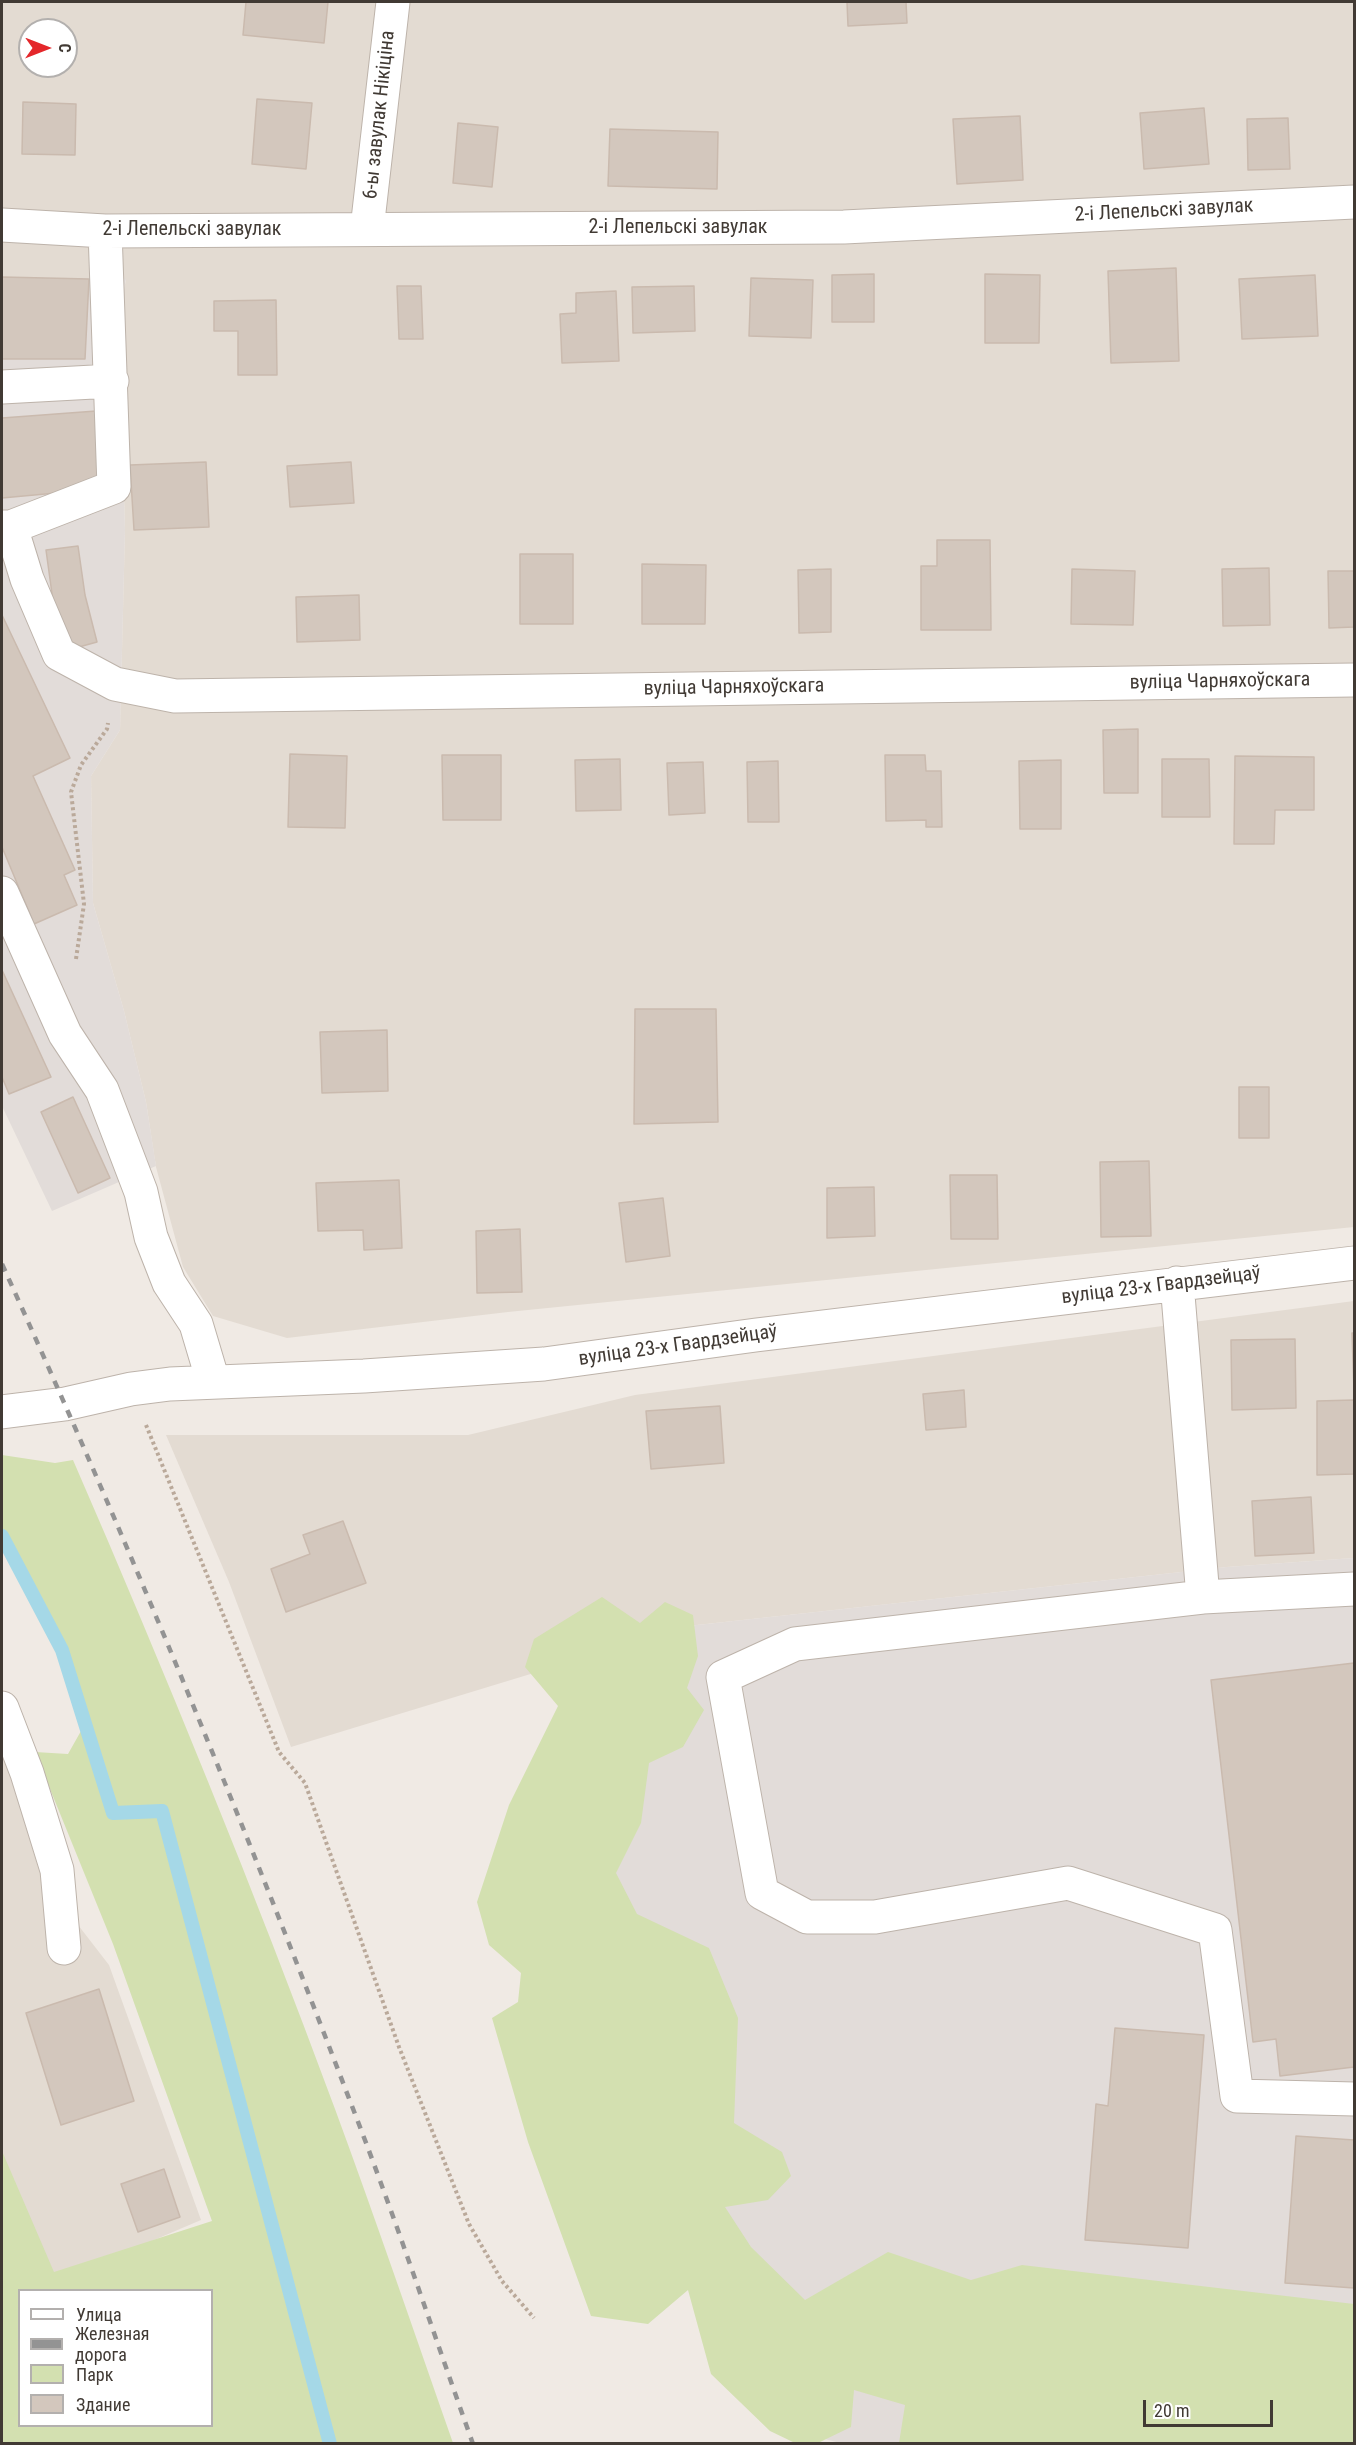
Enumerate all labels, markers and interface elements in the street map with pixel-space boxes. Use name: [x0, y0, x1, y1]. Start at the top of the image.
north arrow: [18, 18, 78, 78]
street label: 6-ы завулак Нікіціна: [359, 29, 401, 201]
text: С: [55, 43, 74, 53]
street label: 2-і Лепельскі завулак: [1074, 194, 1254, 228]
street label: 2-і Лепельскі завулак: [589, 216, 767, 240]
street label: 2-і Лепельскі завулак: [103, 218, 281, 242]
street label: вуліца Чарняхоўскага: [1129, 668, 1311, 696]
street label: вуліца Чарняхоўскага: [643, 674, 825, 702]
street label: вуліца 23-х Гвардзейцаў: [1060, 1262, 1262, 1310]
street label: вуліца 23-х Гвардзейцаў: [577, 1320, 779, 1372]
legend: [18, 2289, 213, 2427]
text: Улица: [76, 2304, 122, 2325]
text: Железная дорога: [75, 2323, 150, 2365]
text: Парк: [76, 2364, 113, 2385]
scale bar: [1146, 2388, 1276, 2426]
text: Здание: [76, 2394, 130, 2415]
text: 20 m: [1154, 2400, 1189, 2421]

